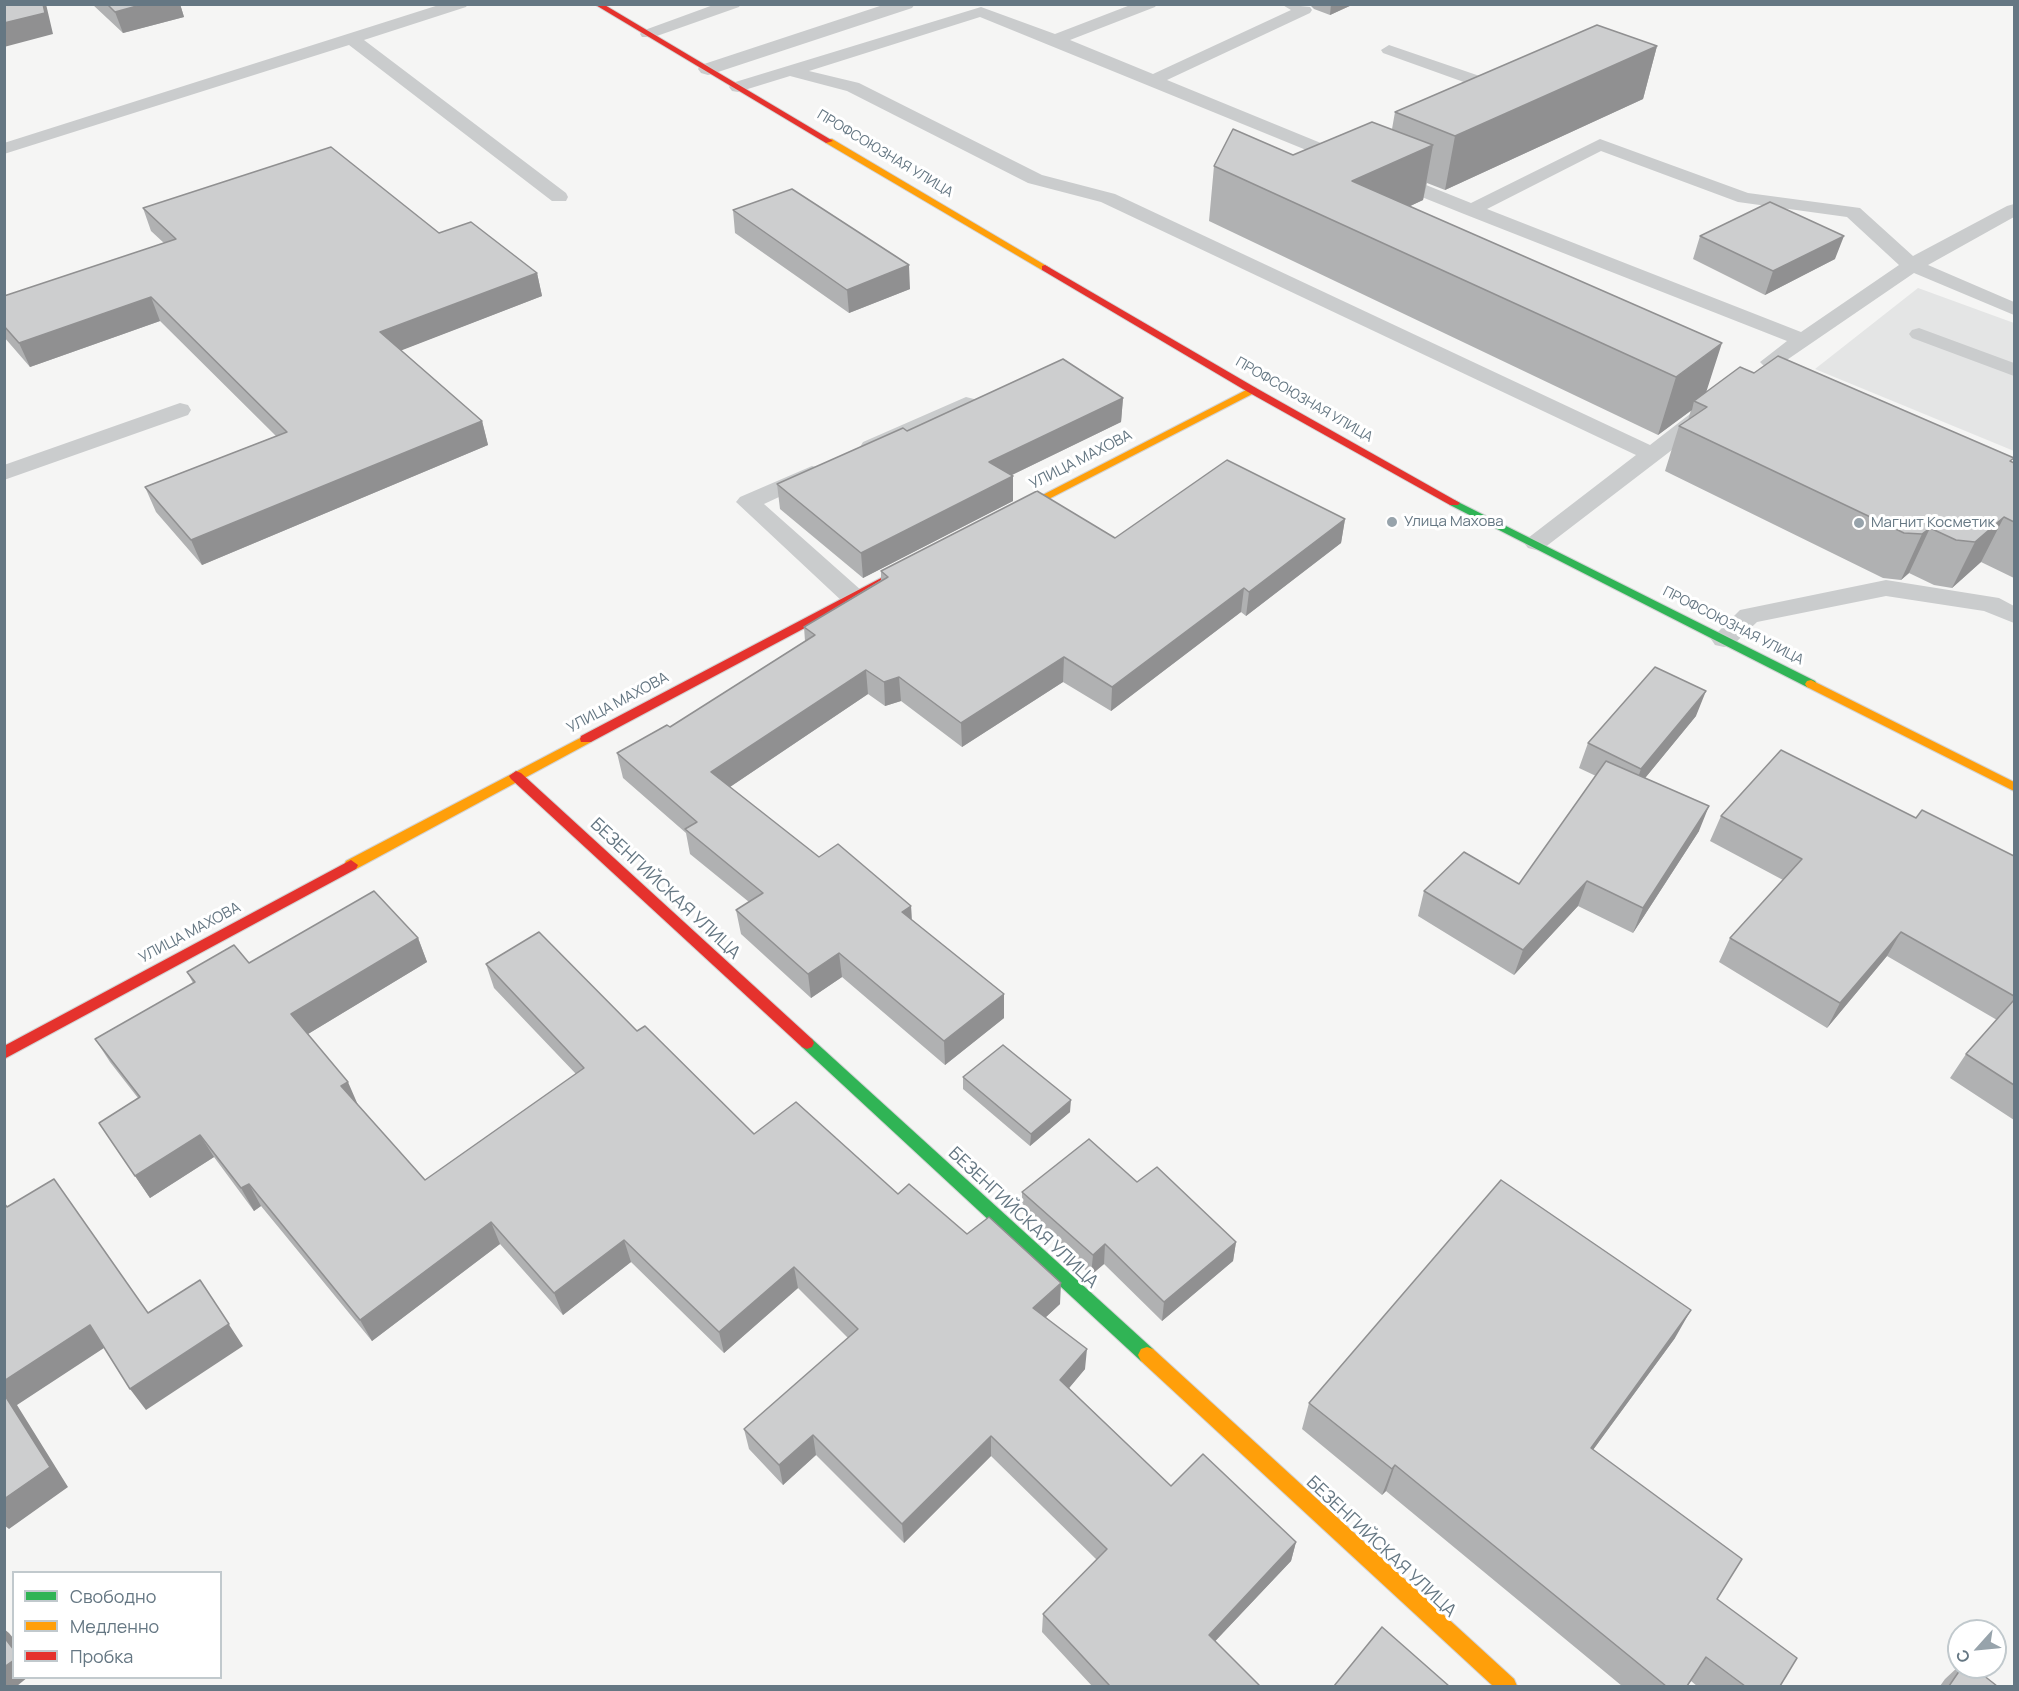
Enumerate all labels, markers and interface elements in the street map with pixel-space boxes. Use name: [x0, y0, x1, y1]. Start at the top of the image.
street label: ПРОФСОЮЗНАЯ УЛИЦА: [814, 107, 956, 201]
street label: ПРОФСОЮЗНАЯ УЛИЦА: [1232, 354, 1376, 446]
street label: УЛИЦА МАХОВА: [1027, 426, 1135, 494]
place label: Улица Махова: [1404, 513, 1504, 531]
place label: Магнит Косметик: [1871, 514, 1995, 532]
marker: Улица Махова: [1385, 515, 1399, 529]
marker: Магнит Косметик: [1852, 516, 1866, 530]
street label: ПРОФСОЮЗНАЯ УЛИЦА: [1660, 583, 1806, 669]
street label: УЛИЦА МАХОВА: [564, 669, 672, 737]
street label: БЕЗЕНГИЙСКАЯ УЛИЦА: [586, 814, 744, 964]
street label: УЛИЦА МАХОВА: [136, 899, 244, 967]
street label: БЕЗЕНГИЙСКАЯ УЛИЦА: [944, 1143, 1102, 1293]
street label: БЕЗЕНГИЙСКАЯ УЛИЦА: [1302, 1472, 1460, 1622]
legend: [12, 1571, 222, 1679]
text: Свободно: [70, 1584, 156, 1608]
text: Медленно: [70, 1614, 159, 1638]
north arrow: [1947, 1619, 2007, 1679]
text: Пробка: [70, 1644, 133, 1668]
text: С: [1950, 1646, 1975, 1667]

